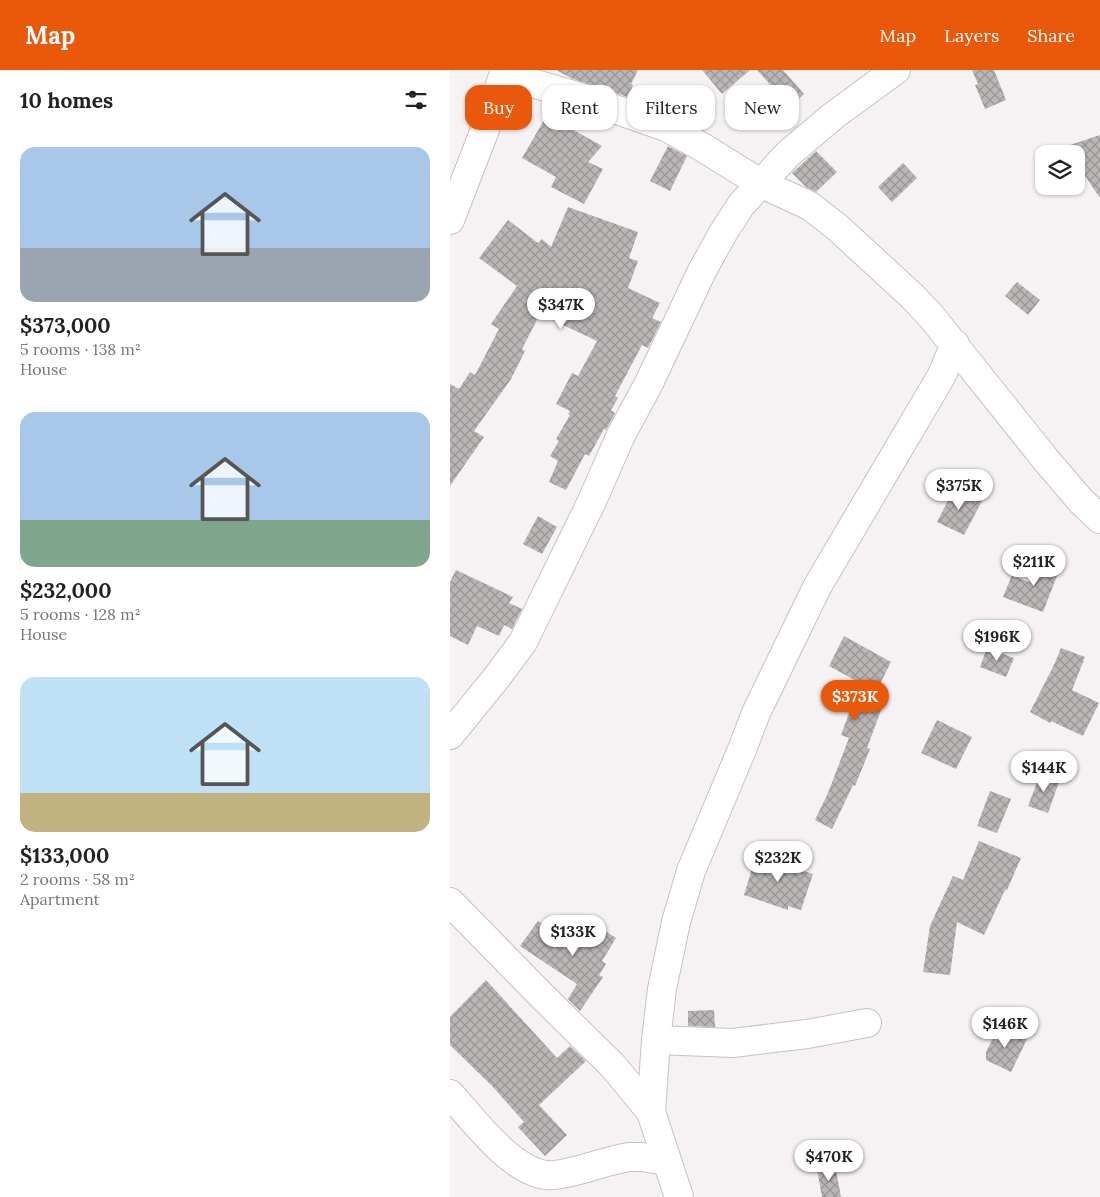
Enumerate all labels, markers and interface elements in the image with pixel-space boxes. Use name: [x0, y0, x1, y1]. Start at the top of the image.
text: Map: [25, 20, 75, 51]
text: Map: [880, 24, 916, 47]
text: Layers: [944, 24, 999, 47]
text: Share: [1027, 24, 1075, 47]
chip: Buy: [465, 85, 532, 130]
chip: Rent: [542, 85, 617, 130]
chip: Filters: [627, 85, 715, 130]
chip: New: [725, 85, 799, 130]
icon: filters: [402, 86, 430, 114]
text: 10 homes: [20, 87, 113, 114]
map controls: [1035, 145, 1085, 195]
button: layers: [1035, 145, 1085, 195]
icon: home: [180, 179, 270, 269]
pin: $347K: [526, 288, 596, 330]
text: $347K: [538, 294, 584, 314]
text: $373,000: [20, 312, 111, 339]
text: 5 rooms · 138 m²: [20, 339, 141, 359]
text: House: [20, 359, 67, 379]
icon: home: [180, 444, 270, 534]
pin: $375K: [924, 468, 994, 511]
text: $375K: [936, 475, 982, 495]
pin: $211K: [999, 544, 1069, 587]
text: $211K: [1013, 551, 1055, 571]
text: $232,000: [20, 577, 112, 604]
text: 5 rooms · 128 m²: [20, 604, 141, 624]
pin: $196K: [962, 620, 1032, 662]
text: House: [20, 624, 67, 644]
text: $196K: [974, 626, 1020, 646]
pin: $373K: [820, 680, 890, 722]
text: $373K: [832, 686, 878, 706]
icon: home: [180, 709, 270, 799]
pin: $144K: [1009, 750, 1079, 793]
text: $144K: [1022, 757, 1066, 777]
pin: $232K: [743, 840, 813, 883]
text: $133,000: [20, 842, 109, 869]
text: $232K: [755, 847, 801, 867]
text: 2 rooms · 58 m²: [20, 869, 135, 889]
text: Apartment: [20, 889, 100, 909]
pin: $133K: [538, 914, 608, 957]
text: $133K: [550, 921, 596, 941]
pin: $146K: [970, 1006, 1040, 1049]
text: $146K: [982, 1013, 1028, 1033]
pin: $470K: [794, 1140, 864, 1182]
text: $470K: [805, 1146, 853, 1166]

